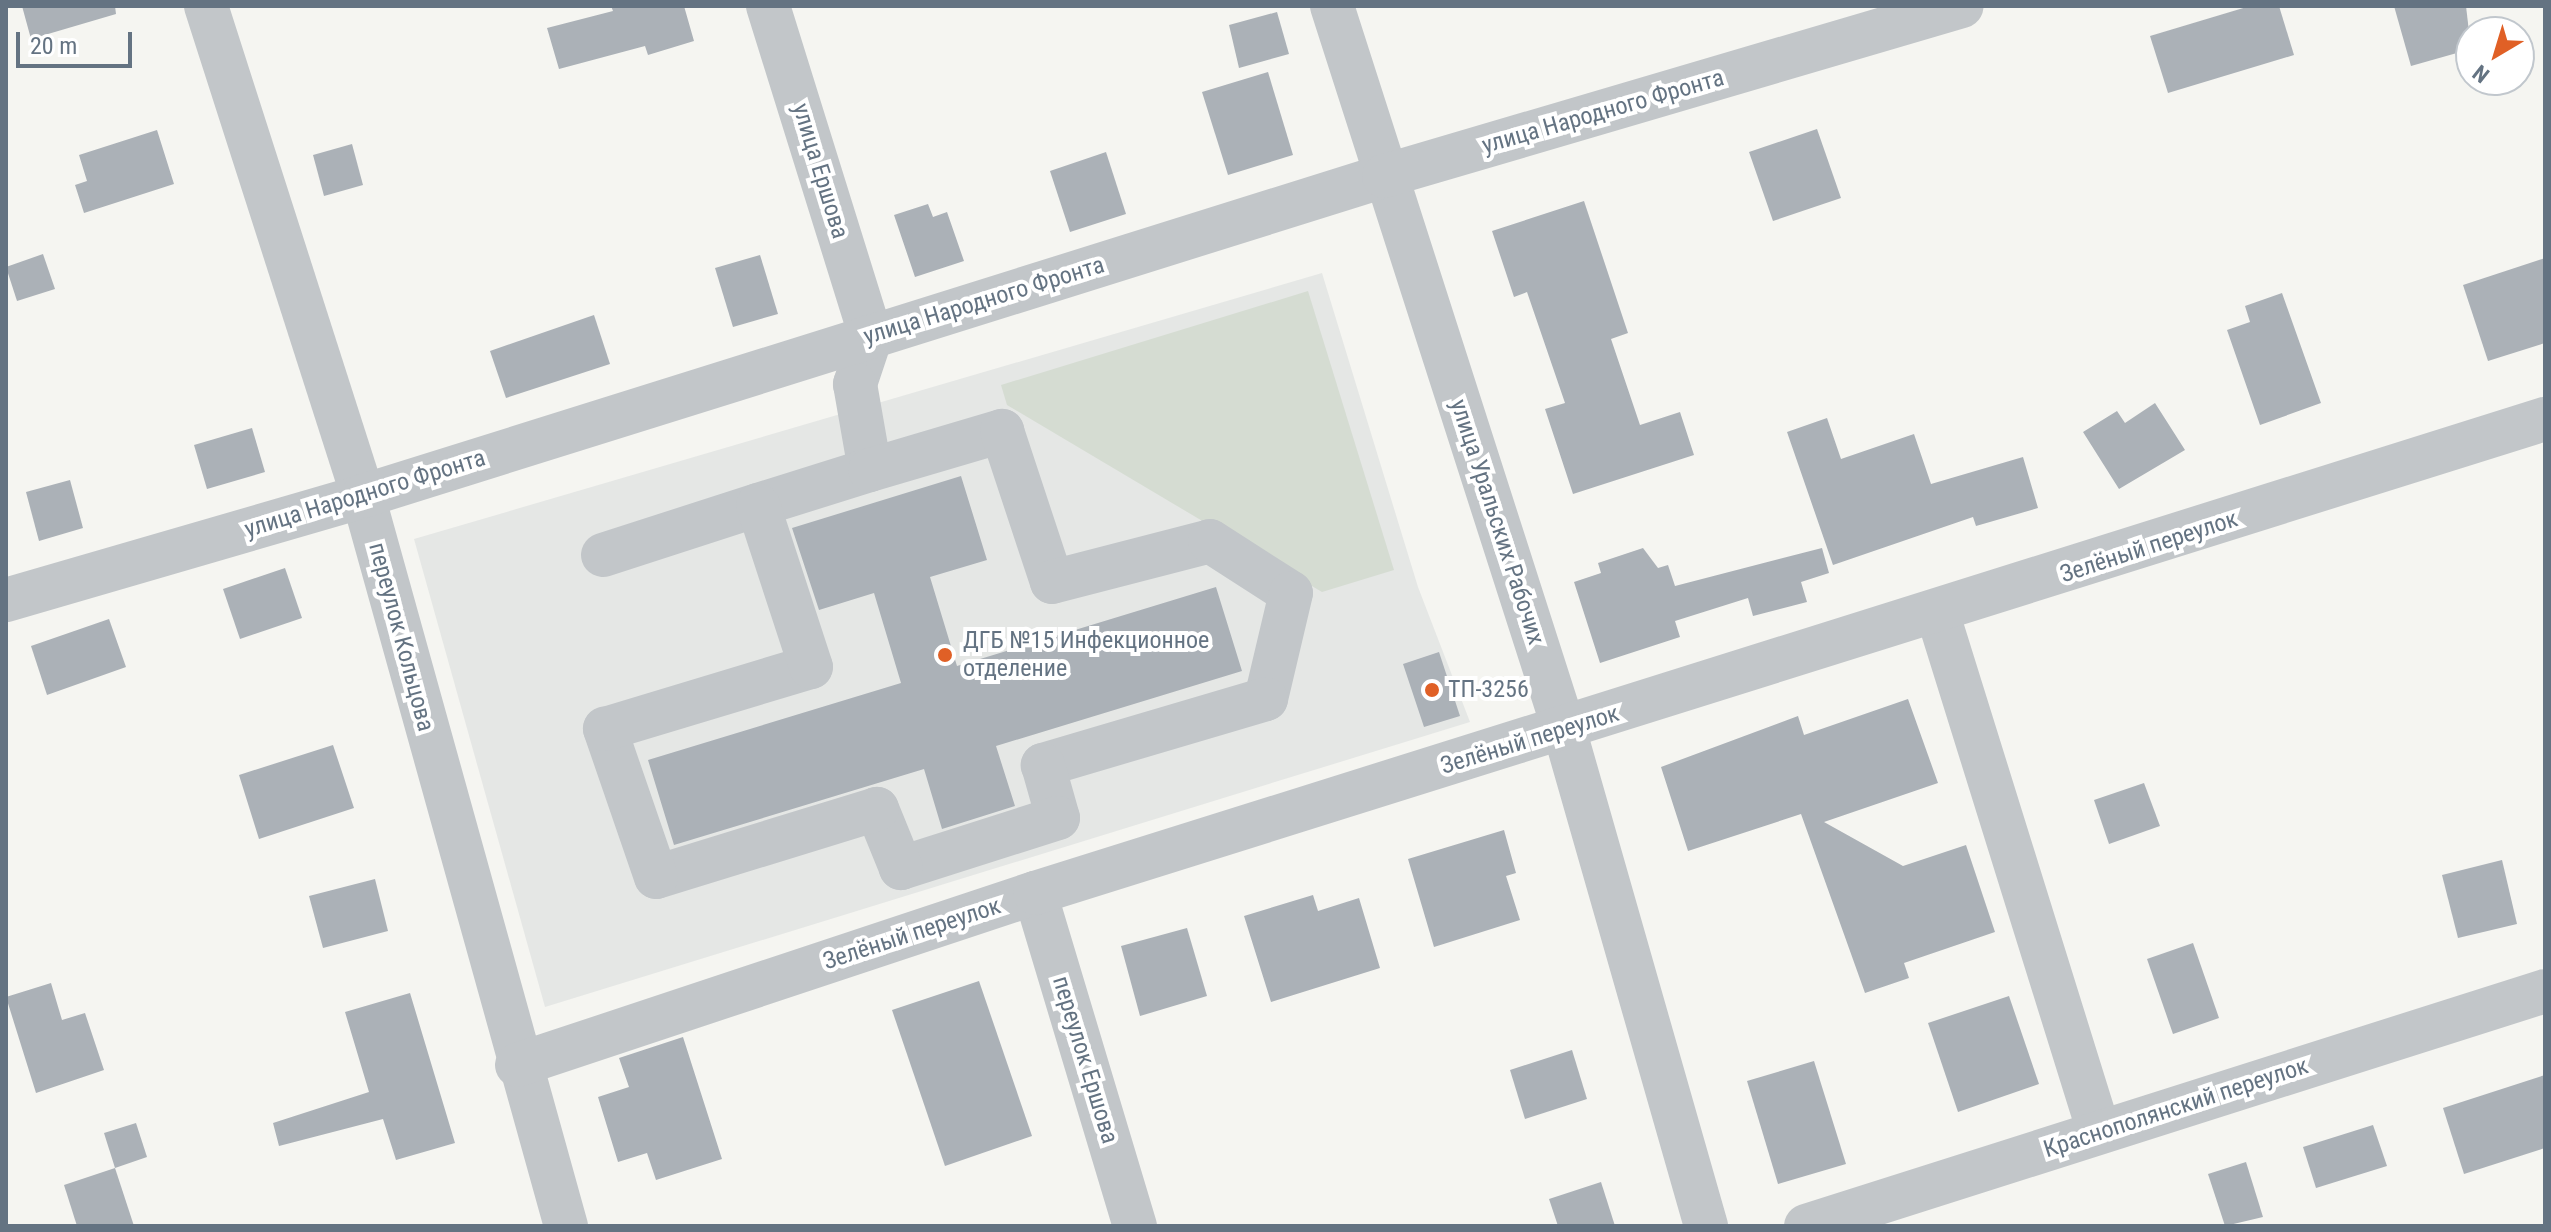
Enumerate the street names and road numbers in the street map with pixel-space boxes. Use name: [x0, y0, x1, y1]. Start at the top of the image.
street label: улица Народного Фронта: [1479, 64, 1727, 160]
street label: улица Ершова: [786, 100, 854, 242]
street label: улица Народного Фронта: [860, 251, 1108, 351]
street label: улица Уральских Рабочих: [1444, 396, 1550, 648]
street label: улица Народного Фронта: [241, 444, 489, 544]
street label: Зелёный переулок: [2056, 505, 2242, 589]
street label: переулок Кольцова: [362, 539, 440, 735]
street label: Зелёный переулок: [1437, 699, 1623, 781]
street label: Зелёный переулок: [819, 892, 1005, 976]
street label: переулок Ершова: [1046, 973, 1124, 1147]
street label: Краснополянский переулок: [2040, 1052, 2312, 1164]

